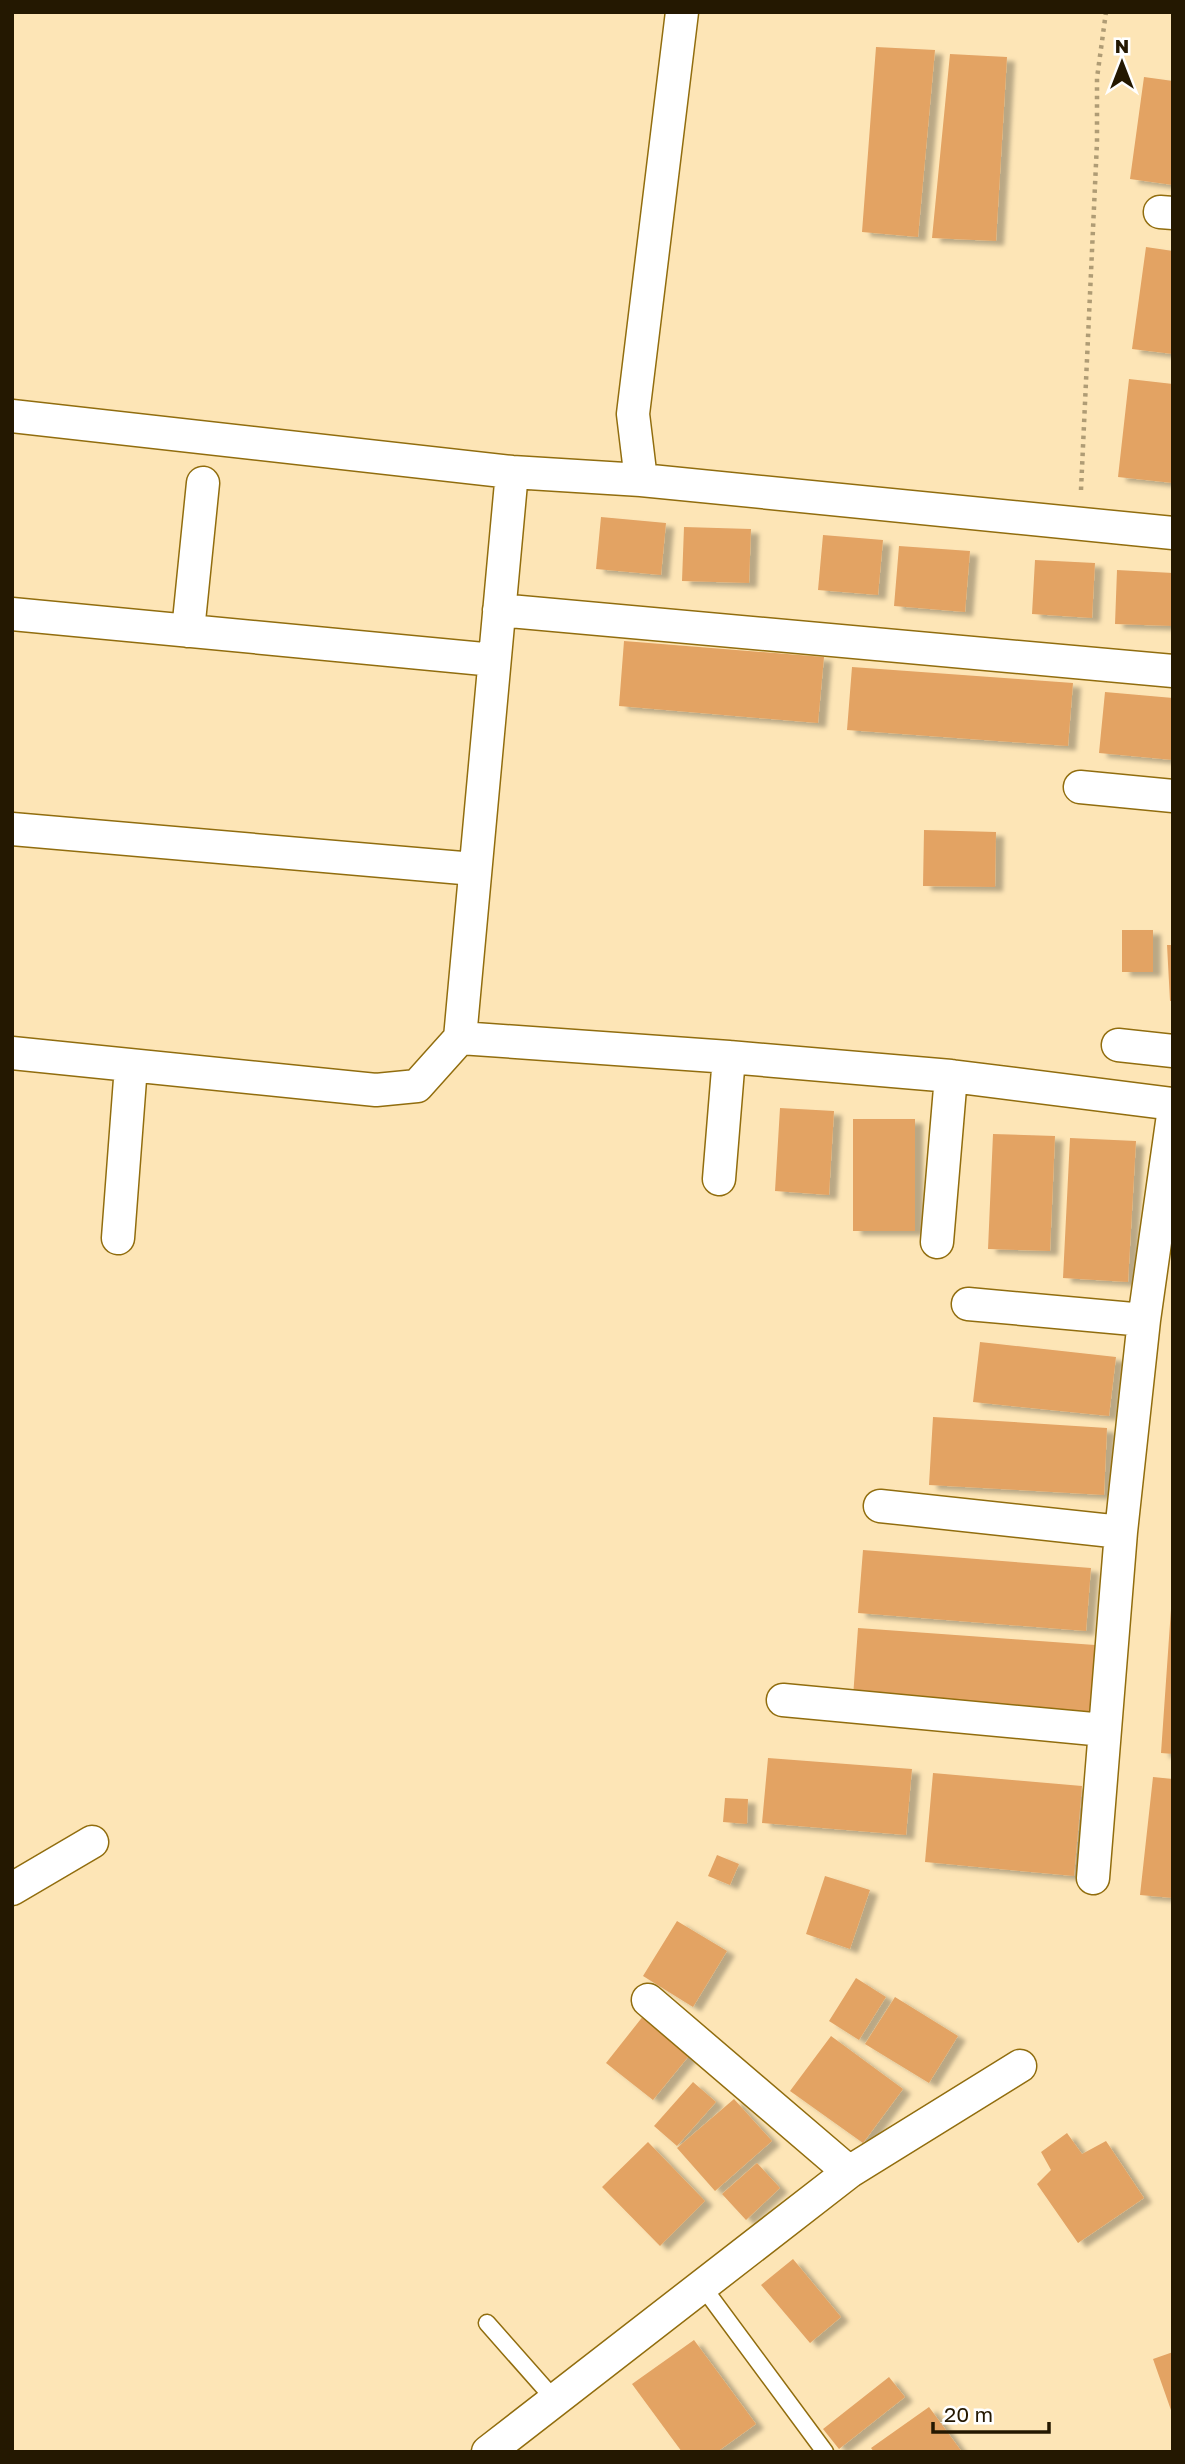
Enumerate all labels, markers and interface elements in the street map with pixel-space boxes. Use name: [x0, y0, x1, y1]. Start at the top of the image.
north arrow: [1087, 28, 1157, 98]
text: N: [1115, 34, 1129, 57]
scale bar: [933, 2390, 1048, 2434]
text: 20 m: [944, 2401, 993, 2427]

